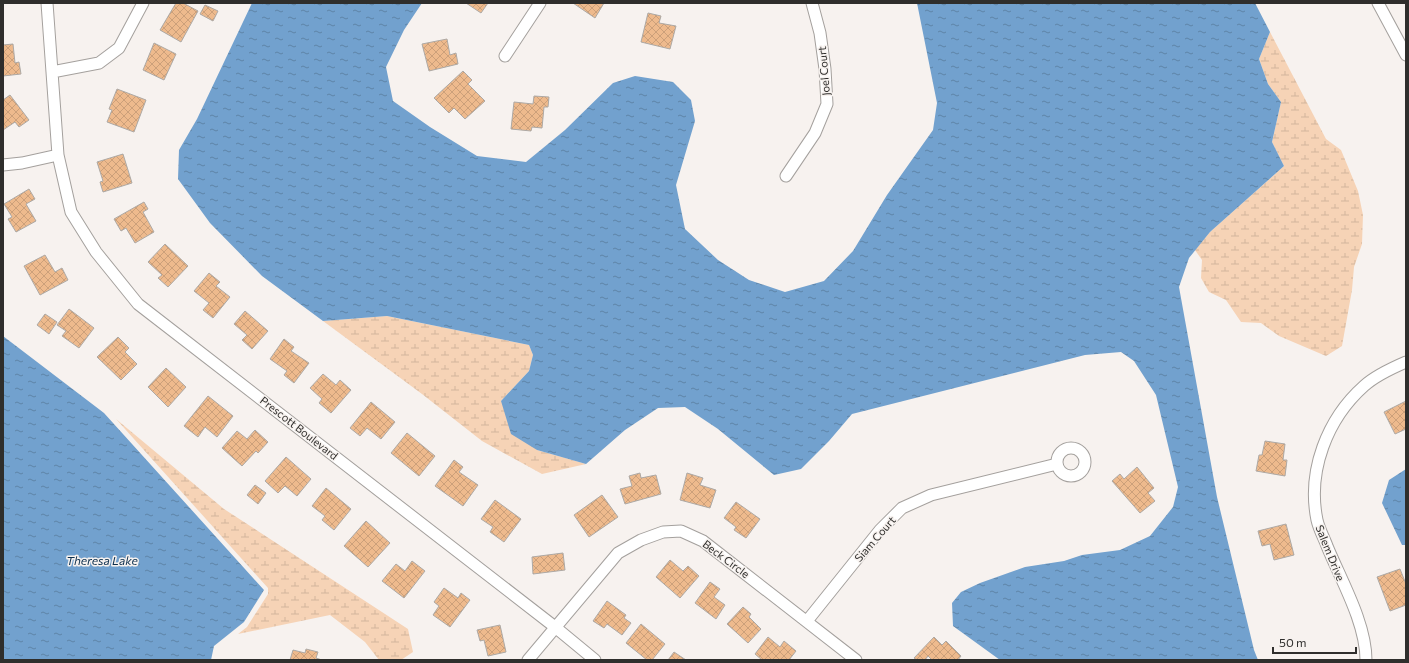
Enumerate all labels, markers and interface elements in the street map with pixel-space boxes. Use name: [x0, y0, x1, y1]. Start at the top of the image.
street label: Joel Court: [815, 45, 833, 96]
street label: Prescott Boulevard: [258, 393, 341, 462]
street label: Siam Court: [851, 513, 898, 564]
street label: Salem Drive: [1313, 523, 1348, 583]
street label: Beck Circle: [700, 537, 752, 580]
water label: Theresa Lake: [66, 553, 138, 567]
scale bar: [1273, 629, 1356, 655]
text: 50 m: [1279, 635, 1307, 649]

